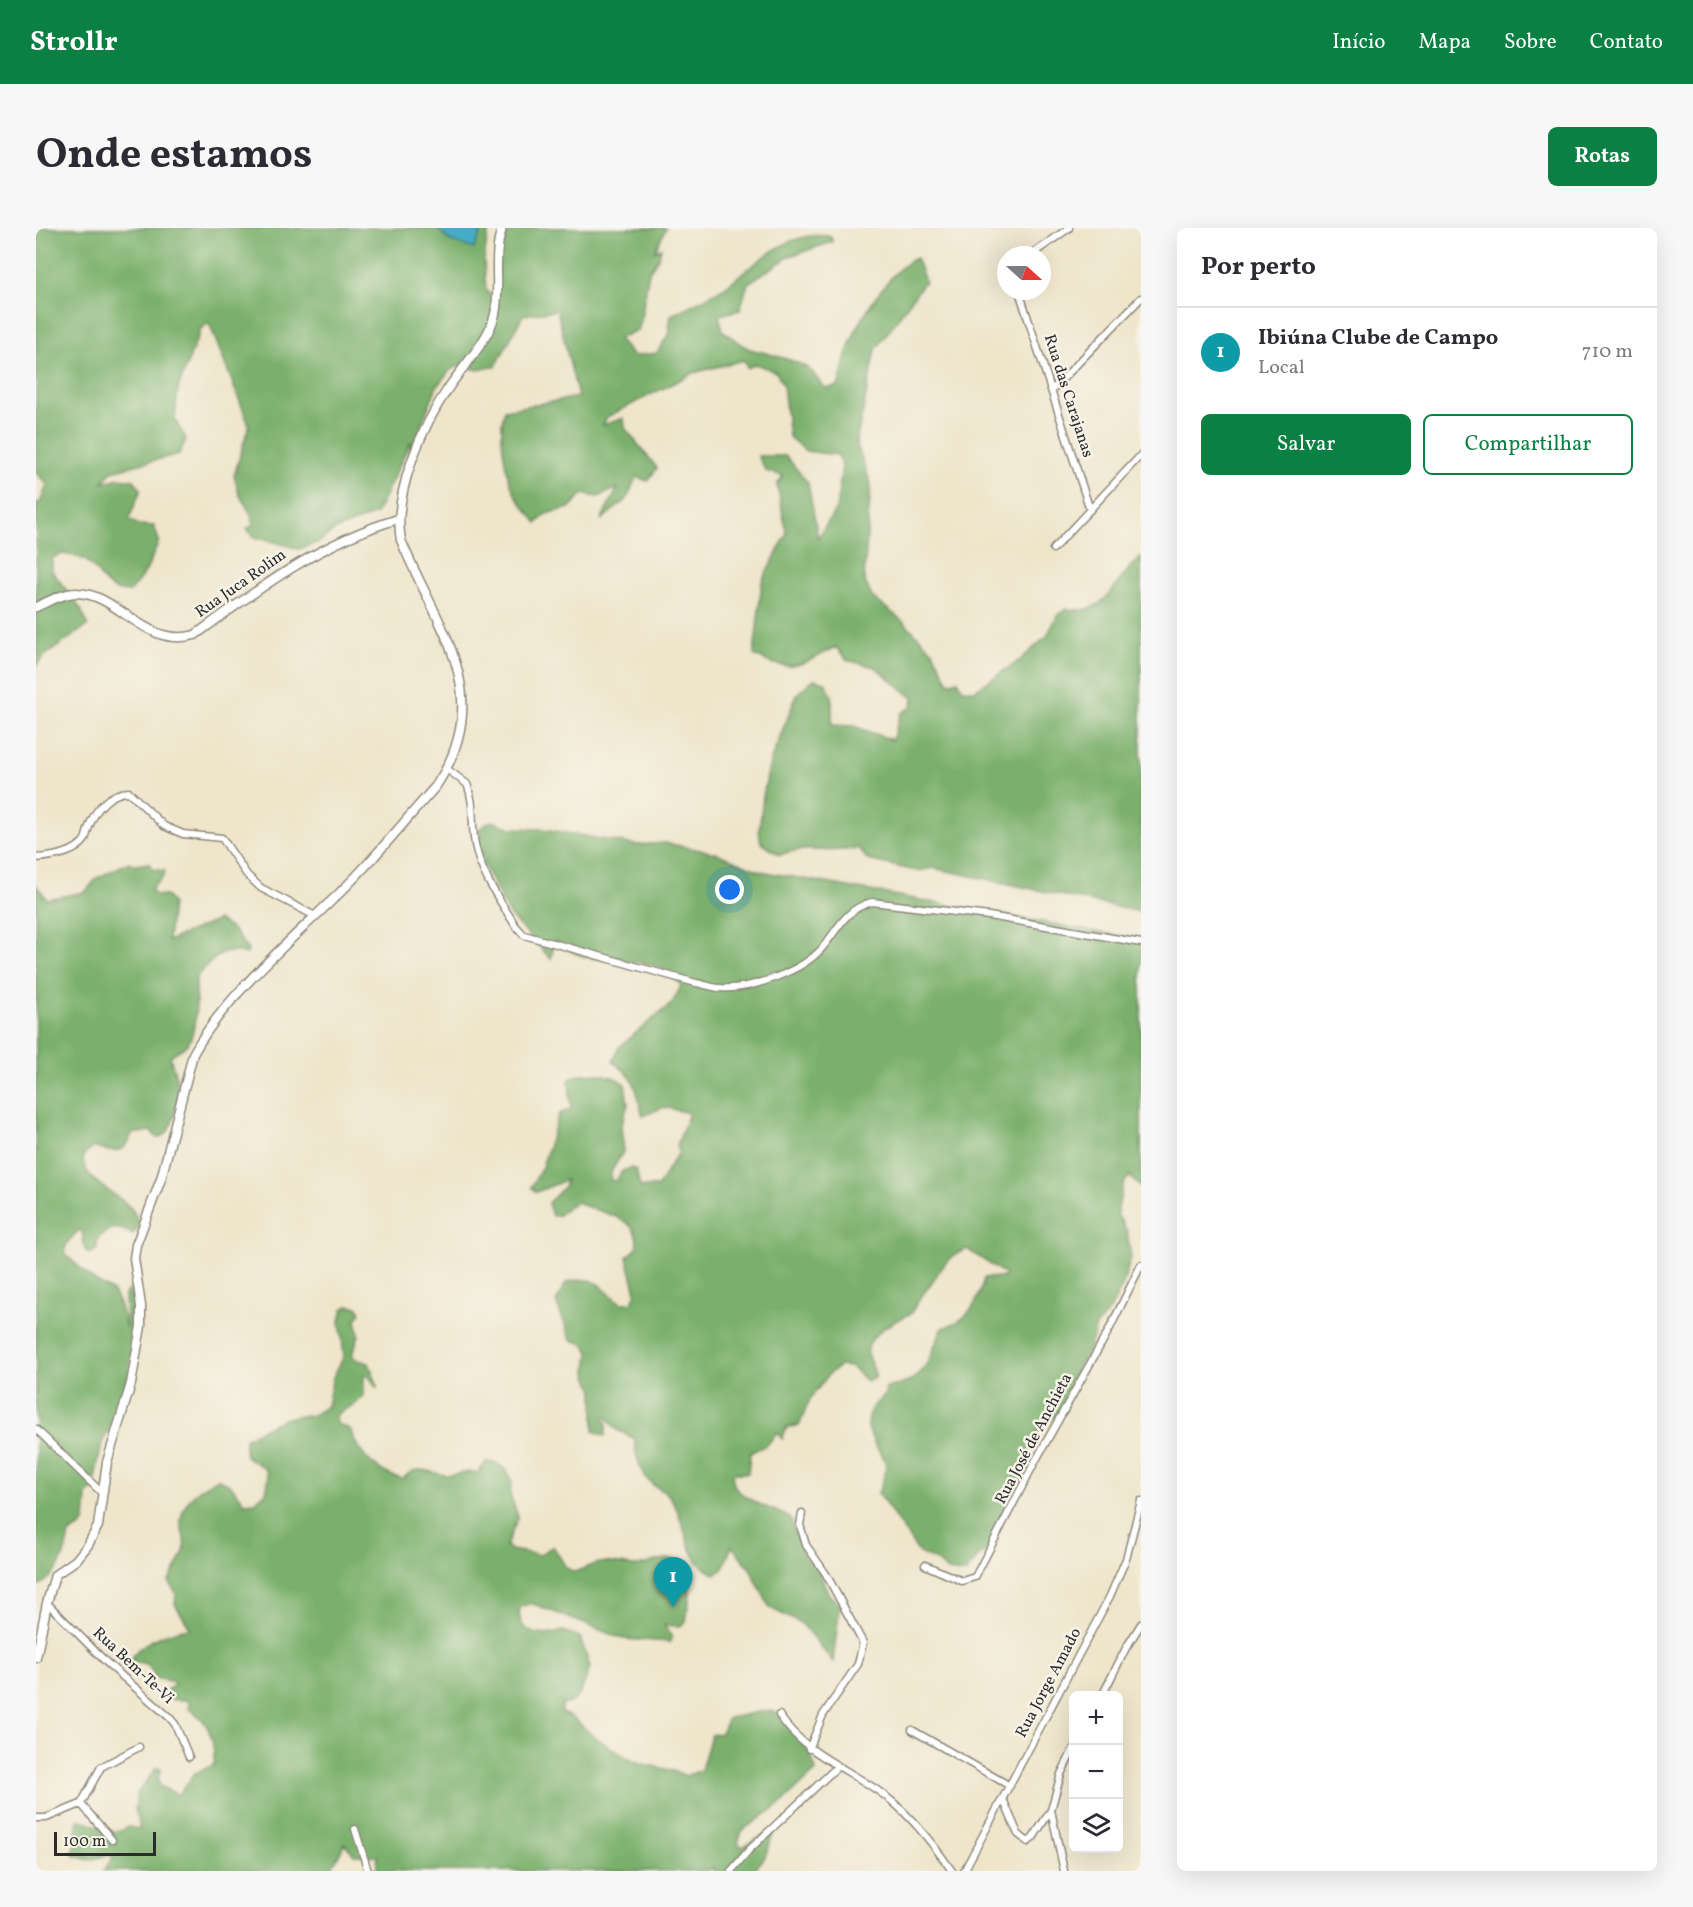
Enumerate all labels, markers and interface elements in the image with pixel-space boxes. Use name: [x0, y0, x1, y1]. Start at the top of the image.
text: Strollr: [30, 23, 118, 62]
text: Início: [1332, 28, 1385, 57]
text: Mapa: [1418, 28, 1471, 57]
text: Sobre: [1504, 28, 1557, 57]
text: Contato: [1590, 28, 1663, 57]
text: Onde estamos: [36, 127, 312, 186]
button: Rotas: [1548, 127, 1657, 186]
north arrow: [997, 246, 1051, 300]
text: Por perto: [1201, 249, 1316, 285]
text: Ibiúna Clube de Campo: [1258, 323, 1498, 354]
street label: Rua das Carajanas: [1038, 332, 1098, 460]
text: 1: [1216, 338, 1225, 366]
text: 710 m: [1582, 338, 1633, 366]
text: Local: [1258, 354, 1305, 382]
button: Salvar: [1201, 414, 1411, 475]
button: Compartilhar: [1423, 414, 1633, 475]
street label: Rua Juca Rolim: [191, 544, 291, 624]
your location: [715, 875, 744, 904]
street label: Rua José de Anchieta: [990, 1370, 1078, 1508]
pin: 1: [654, 1558, 692, 1607]
street label: Rua Bem-Te-Vi: [87, 1622, 179, 1710]
street label: Rua Jorge Amado: [1011, 1624, 1087, 1742]
map controls: [1069, 1691, 1123, 1853]
button: +: [1069, 1691, 1123, 1745]
button: −: [1069, 1745, 1123, 1799]
button: layers: [1069, 1799, 1123, 1853]
scale bar: [54, 1829, 156, 1856]
text: 100 m: [63, 1831, 106, 1853]

